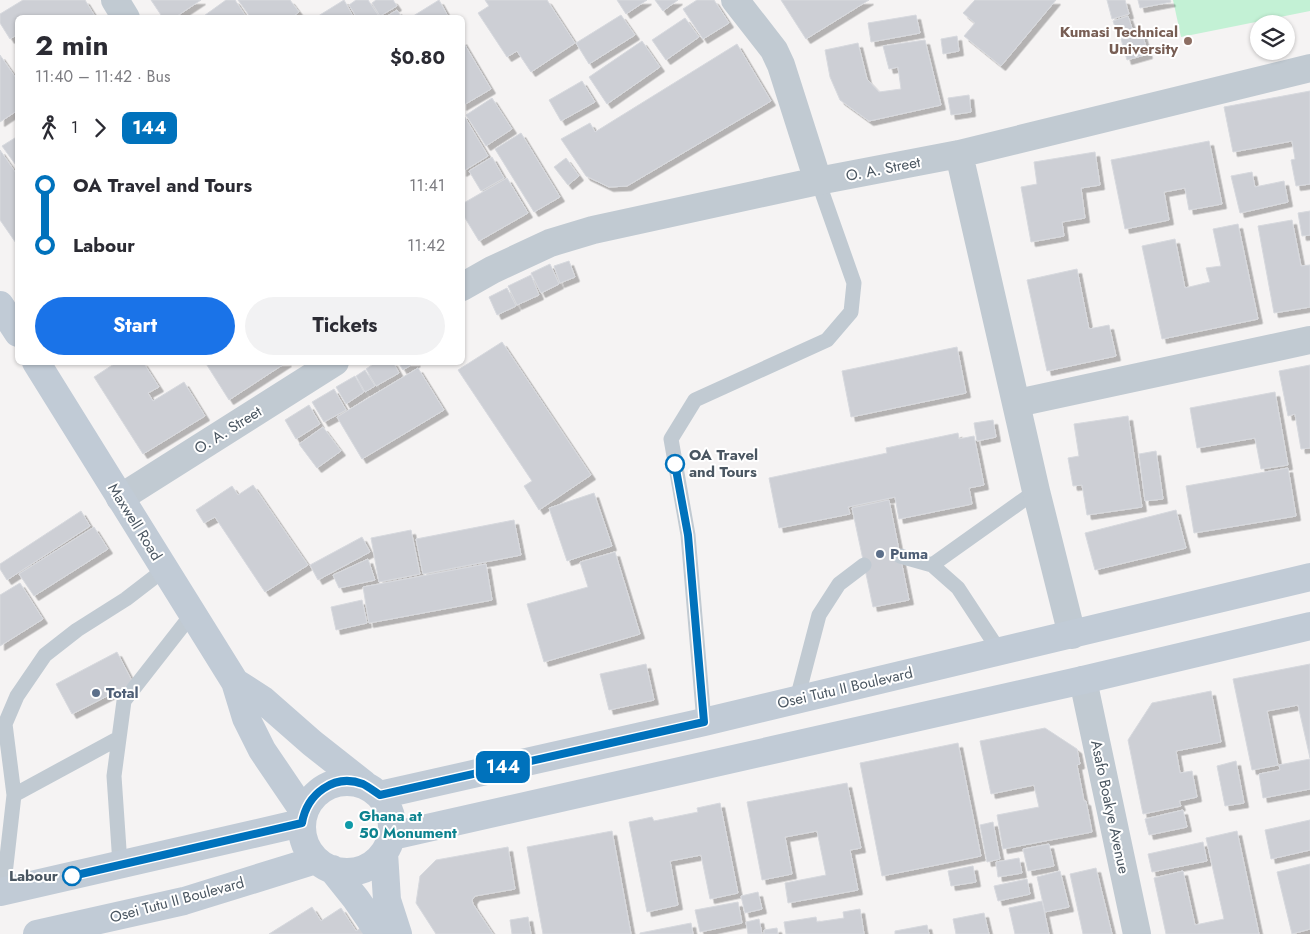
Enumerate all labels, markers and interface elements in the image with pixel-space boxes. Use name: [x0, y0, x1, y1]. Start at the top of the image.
map controls: [1250, 15, 1295, 60]
button: layers: [1250, 15, 1295, 60]
place label: Kumasi Technical University: [1060, 21, 1178, 60]
text: 2 min: [35, 25, 109, 66]
marker: Kumasi Technical University: [1182, 35, 1194, 47]
text: $0.80: [390, 44, 445, 71]
text: 11:40 – 11:42 · Bus: [35, 65, 170, 88]
icon: walk: [35, 114, 63, 142]
icon: forward: [86, 114, 114, 142]
text: 144: [132, 115, 167, 141]
text: 1: [71, 116, 78, 139]
street label: O. A. Street: [844, 151, 923, 187]
text: OA Travel and Tours: [73, 172, 252, 199]
text: 11:41: [409, 174, 445, 197]
text: Labour: [73, 232, 135, 259]
text: 11:42: [407, 234, 445, 257]
button: Start: [35, 297, 235, 355]
button: Tickets: [245, 297, 445, 355]
street label: O. A. Street: [190, 400, 266, 459]
place label: OA Travel and Tours: [689, 444, 758, 483]
marker: OA Travel and Tours: [665, 454, 685, 474]
street label: Maxwell Road: [103, 479, 167, 565]
place label: Puma: [890, 543, 928, 565]
marker: Puma: [874, 548, 886, 560]
street label: Osei Tutu II Boulevard: [775, 662, 915, 714]
place label: Total: [106, 682, 139, 704]
marker: Total: [90, 687, 102, 699]
street label: Asafo Boakye Avenue: [1085, 738, 1135, 876]
line badge: 144: [474, 751, 532, 783]
text: 144: [486, 754, 520, 780]
place label: Ghana at 50 Monument: [359, 805, 457, 844]
marker: Ghana at 50 Monument: [343, 819, 355, 831]
place label: Labour: [9, 865, 59, 887]
marker: Labour: [62, 866, 82, 886]
street label: Osei Tutu II Boulevard: [107, 871, 247, 929]

